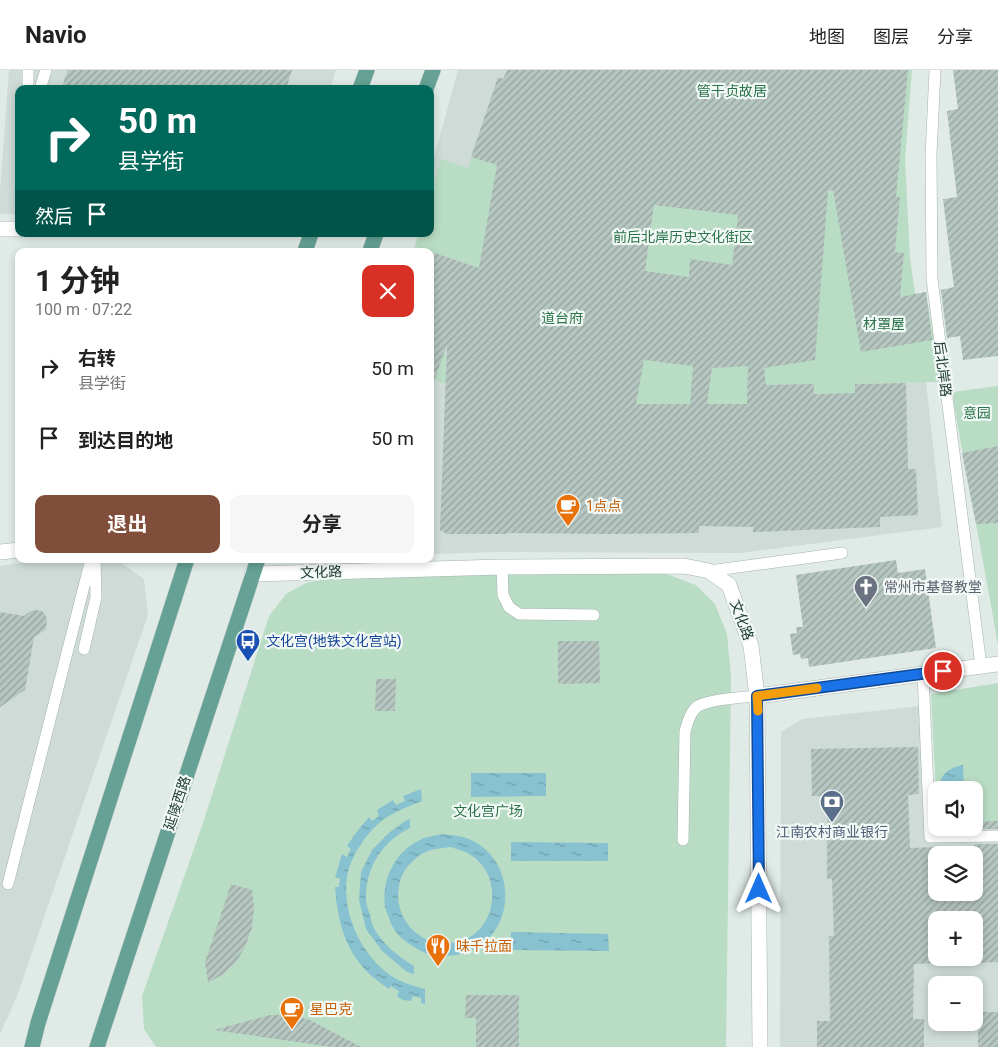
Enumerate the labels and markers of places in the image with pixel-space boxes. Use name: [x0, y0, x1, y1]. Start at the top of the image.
cafe icon: 1点点: [555, 493, 581, 527]
place label: 1点点: [586, 498, 622, 514]
church icon: 常州市基督教堂: [853, 574, 879, 608]
place label: 常州市基督教堂: [884, 579, 982, 595]
bus stop icon: 文化宫(地铁文化宫站): [235, 628, 261, 662]
place label: 文化宫(地铁文化宫站): [266, 633, 402, 650]
pin: [922, 650, 964, 692]
bank icon: 江南农村商业银行: [819, 789, 845, 823]
place label: 江南农村商业银行: [776, 824, 888, 840]
restaurant icon: 味千拉面: [425, 933, 451, 967]
place label: 味千拉面: [456, 938, 512, 954]
cafe icon: 星巴克: [279, 996, 305, 1030]
place label: 星巴克: [310, 1001, 352, 1017]

